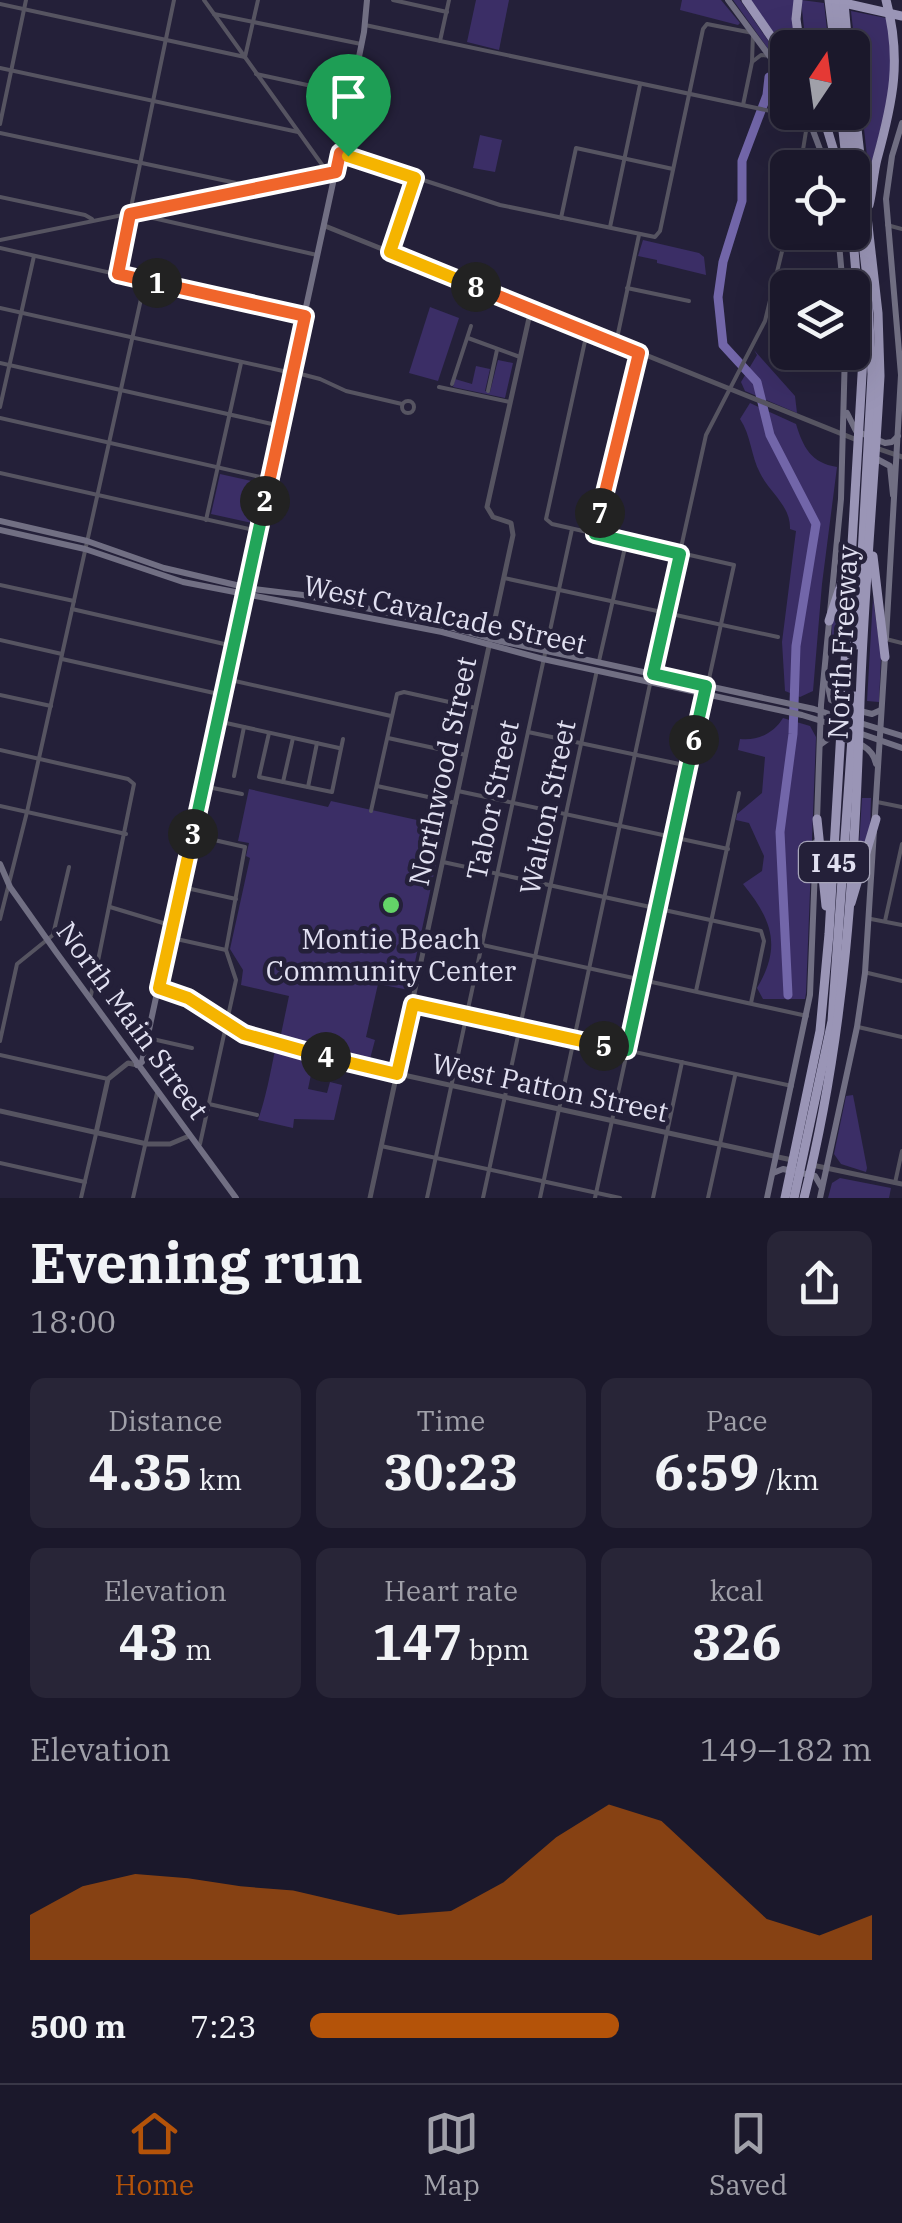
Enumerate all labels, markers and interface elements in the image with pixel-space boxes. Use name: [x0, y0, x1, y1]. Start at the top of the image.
north arrow: [770, 30, 870, 130]
map controls: [770, 30, 870, 370]
pin: [306, 54, 391, 157]
icon: arrive: [321, 69, 376, 124]
button: locate: [770, 150, 870, 250]
pin: 1: [132, 258, 182, 308]
pin: 8: [451, 262, 501, 312]
text: 1: [149, 264, 165, 301]
text: 8: [468, 268, 484, 305]
button: layers: [770, 270, 870, 370]
pin: 2: [240, 476, 290, 526]
text: 2: [257, 482, 273, 519]
pin: 7: [575, 488, 625, 538]
text: 7: [592, 494, 608, 531]
street label: North Freeway: [818, 544, 866, 740]
street label: West Cavalcade Street: [300, 566, 590, 662]
street label: Northwood Street: [400, 653, 484, 889]
pin: 6: [669, 715, 719, 765]
street label: Walton Street: [510, 716, 584, 898]
street label: Tabor Street: [457, 717, 527, 883]
text: 6: [686, 721, 702, 758]
pin: 3: [168, 809, 218, 859]
text: 3: [185, 815, 201, 852]
road number: I 45: [799, 842, 869, 882]
marker: Montie Beach Community Center: [380, 894, 402, 916]
street label: North Main Street: [49, 914, 217, 1126]
place label: Montie Beach Community Center: [266, 920, 517, 989]
pin: 5: [579, 1021, 629, 1071]
text: 5: [596, 1027, 612, 1064]
pin: 4: [301, 1032, 351, 1082]
text: 4: [318, 1038, 334, 1075]
street label: West Patton Street: [428, 1044, 672, 1130]
text: Evening run: [30, 1227, 363, 1298]
button: share: [767, 1231, 872, 1336]
text: 18:00: [30, 1300, 116, 1342]
text: Distance: [108, 1402, 222, 1439]
text: Time: [417, 1402, 485, 1439]
text: Pace: [706, 1402, 767, 1439]
text: 4.35: [89, 1439, 193, 1504]
text: 30:23: [383, 1439, 519, 1504]
text: 6:59: [654, 1439, 759, 1504]
text: km: [193, 1461, 242, 1498]
text: /km: [759, 1461, 819, 1498]
text: Elevation: [104, 1572, 227, 1609]
text: Heart rate: [384, 1572, 518, 1609]
text: kcal: [710, 1572, 764, 1609]
text: 43: [119, 1609, 179, 1674]
text: 147: [372, 1609, 462, 1674]
text: 326: [692, 1609, 782, 1674]
text: m: [179, 1631, 212, 1668]
text: bpm: [462, 1631, 530, 1668]
text: Elevation: [30, 1728, 171, 1770]
text: 149–182 m: [700, 1728, 872, 1770]
text: 500 m: [30, 2005, 126, 2047]
text: 7:23: [190, 2005, 257, 2047]
tab: Home: [115, 2106, 194, 2203]
tab: Map: [423, 2106, 480, 2203]
tab: Saved: [709, 2106, 787, 2203]

